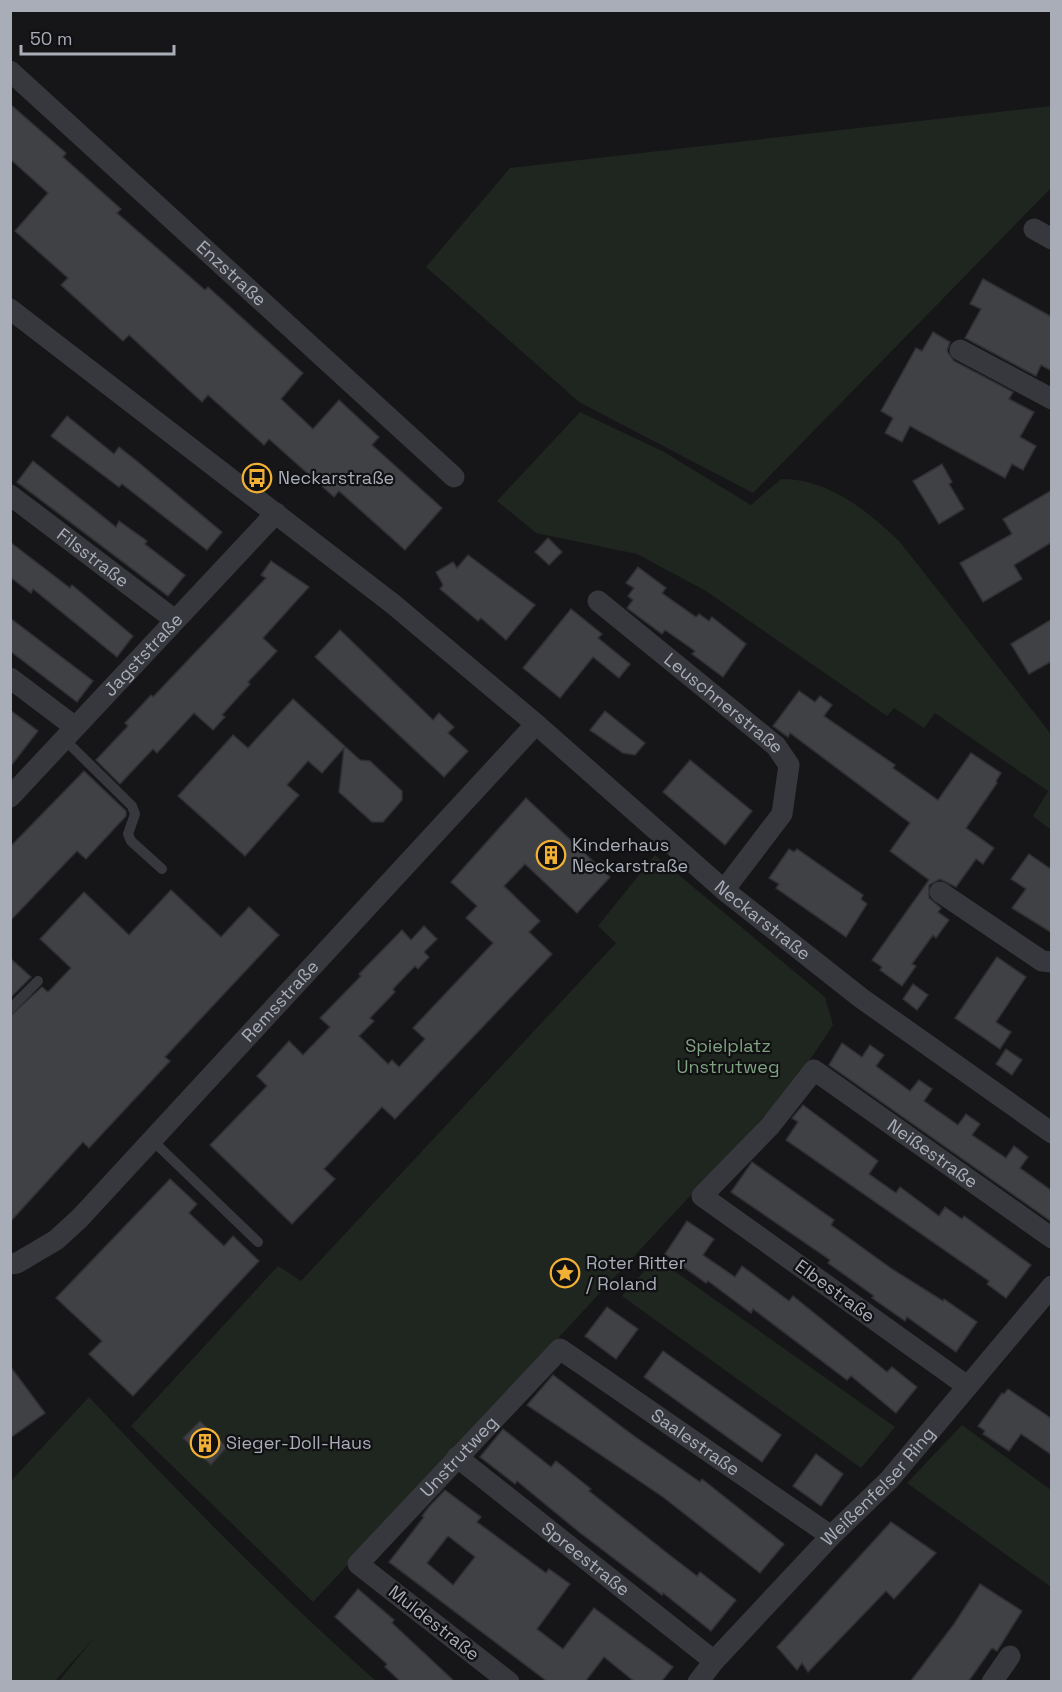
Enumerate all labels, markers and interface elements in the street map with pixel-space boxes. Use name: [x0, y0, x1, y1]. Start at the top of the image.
scale bar: [21, 18, 174, 56]
text: 50 m: [30, 27, 72, 50]
street label: Enzstraße: [192, 235, 272, 311]
bus stop icon: Neckarstraße: [241, 462, 273, 494]
place label: Neckarstraße: [278, 466, 394, 489]
street label: Filsstraße: [53, 523, 134, 592]
street label: Jagststraße: [98, 608, 188, 701]
street label: Leuschnerstraße: [659, 647, 789, 757]
place label: Kinderhaus Neckarstraße: [572, 833, 688, 877]
building icon: Kinderhaus Neckarstraße: [535, 839, 567, 871]
street label: Neckarstraße: [710, 875, 816, 965]
street label: Remsstraße: [236, 955, 323, 1047]
park label: Spielplatz Unstrutweg: [676, 1034, 780, 1078]
street label: Neißestraße: [883, 1113, 983, 1193]
place label: Roter Ritter / Roland: [586, 1251, 686, 1295]
street label: Elbestraße: [791, 1254, 880, 1327]
place icon: Roter Ritter / Roland: [549, 1257, 581, 1289]
street label: Saalestraße: [647, 1403, 745, 1481]
street label: Unstrutweg: [415, 1411, 502, 1502]
street label: Weißenfelser Ring: [816, 1422, 940, 1551]
building icon: Sieger-Doll-Haus: [189, 1427, 221, 1459]
place label: Sieger-Doll-Haus: [226, 1431, 371, 1454]
street label: Spreestraße: [537, 1516, 635, 1601]
street label: Muldestraße: [384, 1580, 485, 1665]

